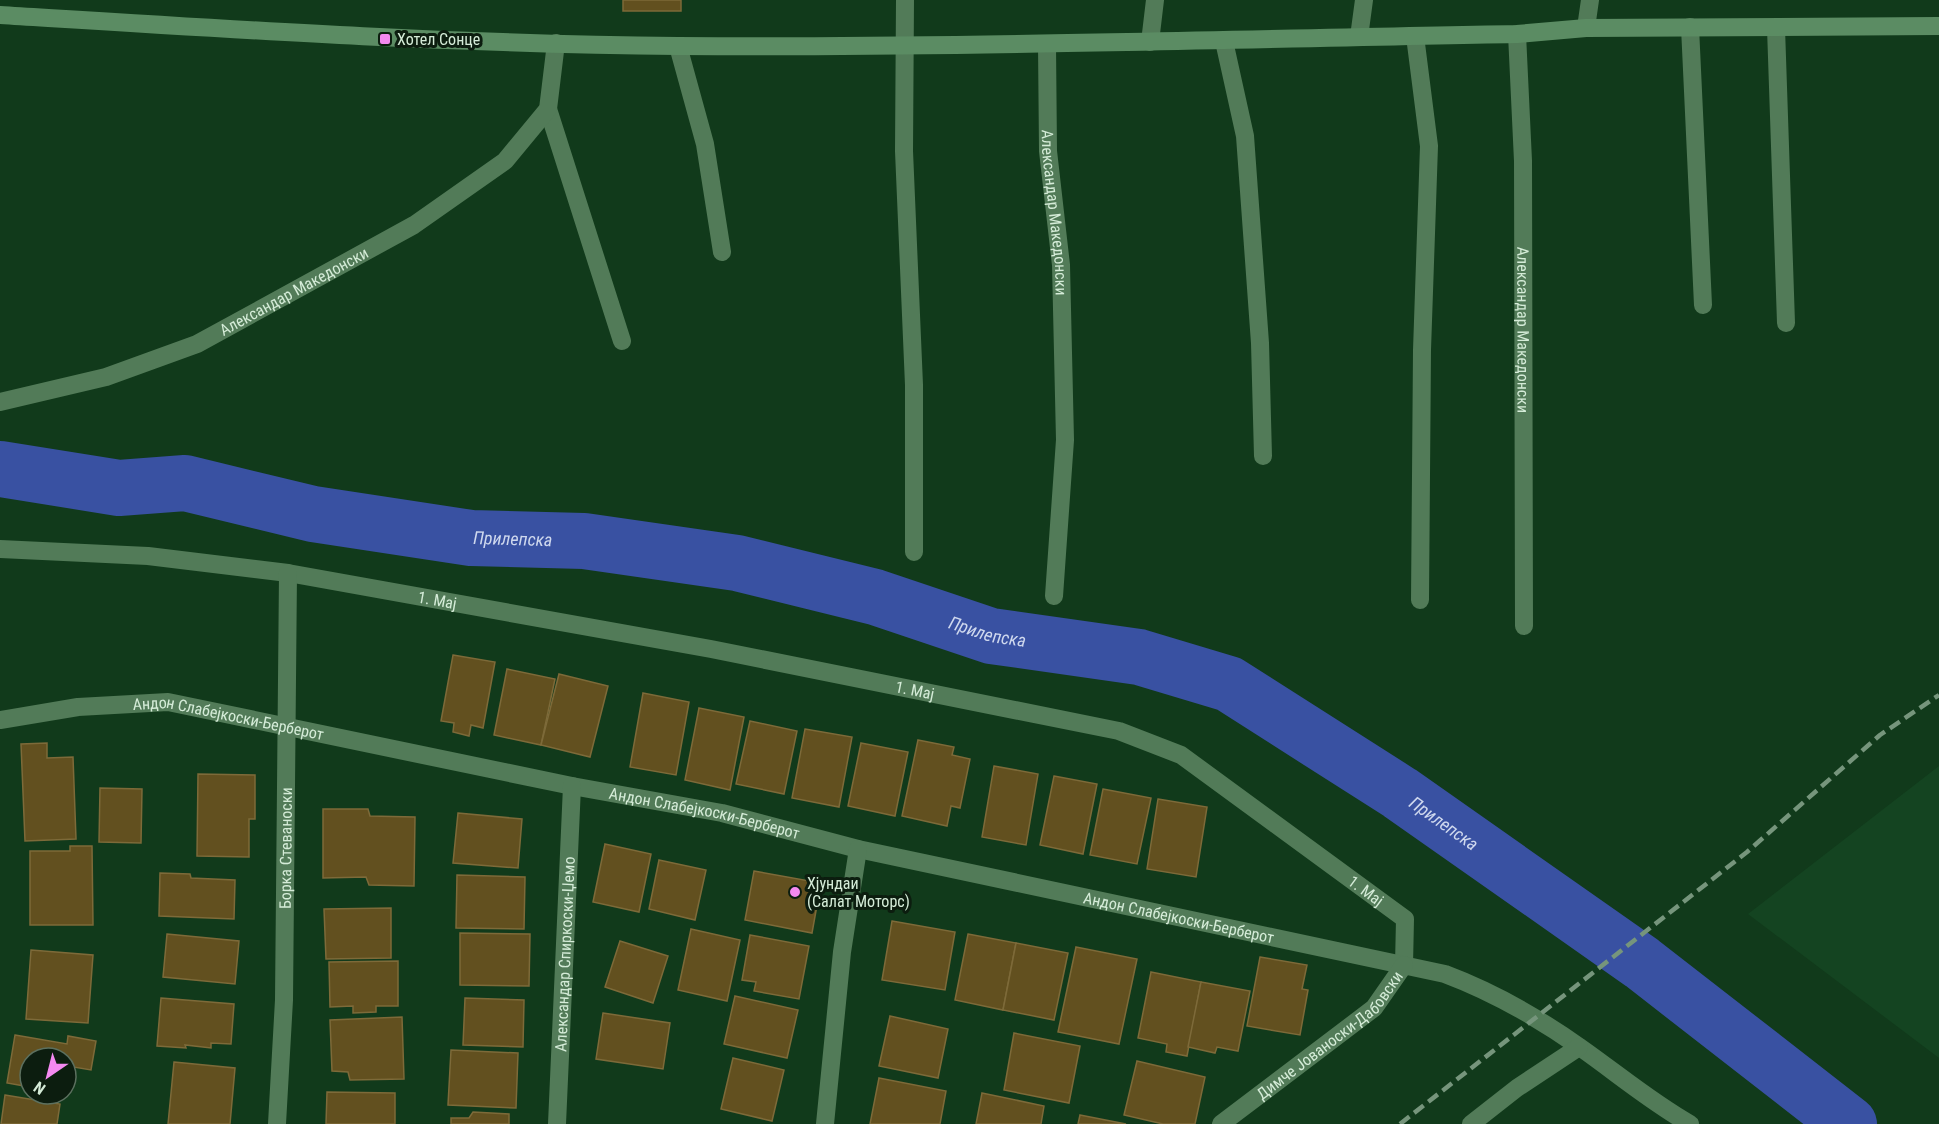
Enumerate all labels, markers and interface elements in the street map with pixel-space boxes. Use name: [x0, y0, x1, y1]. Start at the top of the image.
place label: Хотел Сонце: [397, 30, 480, 49]
marker: Хотел Сонце: [378, 32, 392, 46]
street label: Александар Македонски: [1038, 130, 1071, 296]
street label: Александар Македонски: [216, 243, 371, 340]
street label: Александар Македонски: [1513, 247, 1533, 413]
water label: Прилепска: [473, 527, 553, 550]
street label: 1. Мај: [416, 588, 458, 613]
water label: Прилепска: [946, 612, 1027, 651]
street label: 1. Мај: [894, 677, 936, 704]
street label: Андон Слабејкоски-Берберот: [132, 693, 326, 744]
street label: Андон Слабејкоски-Берберот: [608, 784, 802, 843]
street label: Борка Стеваноски: [276, 787, 296, 909]
water label: Прилепска: [1406, 792, 1482, 855]
street label: Александар Спиркоски-Џемо: [551, 856, 579, 1052]
street label: 1. Мај: [1344, 872, 1387, 910]
place label: Хјундаи (Салат Моторс): [807, 874, 910, 911]
marker: Хјундаи (Салат Моторс): [788, 885, 802, 899]
street label: Андон Слабејкоски-Берберот: [1082, 888, 1276, 947]
street label: Димче Јованоски-Дабовски: [1253, 968, 1407, 1104]
north arrow: [18, 1046, 78, 1106]
text: N: [30, 1077, 49, 1098]

